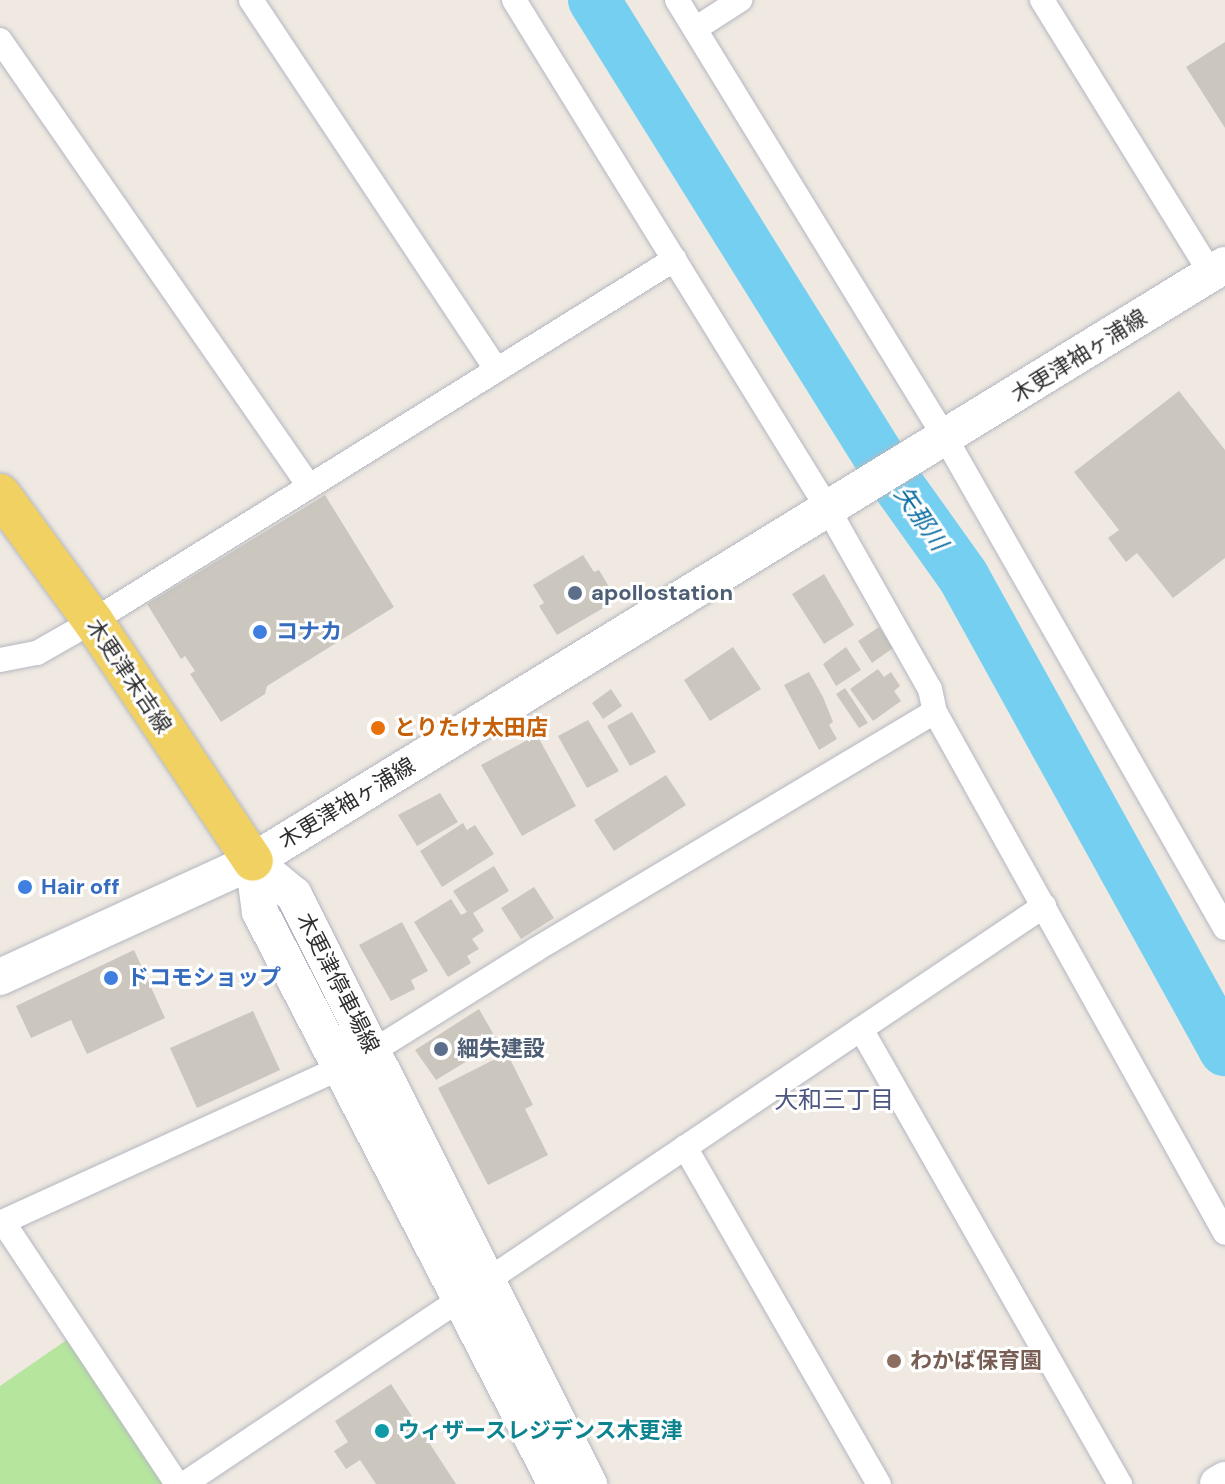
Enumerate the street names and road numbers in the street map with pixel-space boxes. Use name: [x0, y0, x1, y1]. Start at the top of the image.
street label: 木更津袖ヶ浦線: [1007, 304, 1151, 408]
street label: 木更津末吉線: [81, 614, 177, 738]
street label: 木更津袖ヶ浦線: [274, 752, 420, 854]
street label: 木更津停車場線: [291, 908, 385, 1058]

